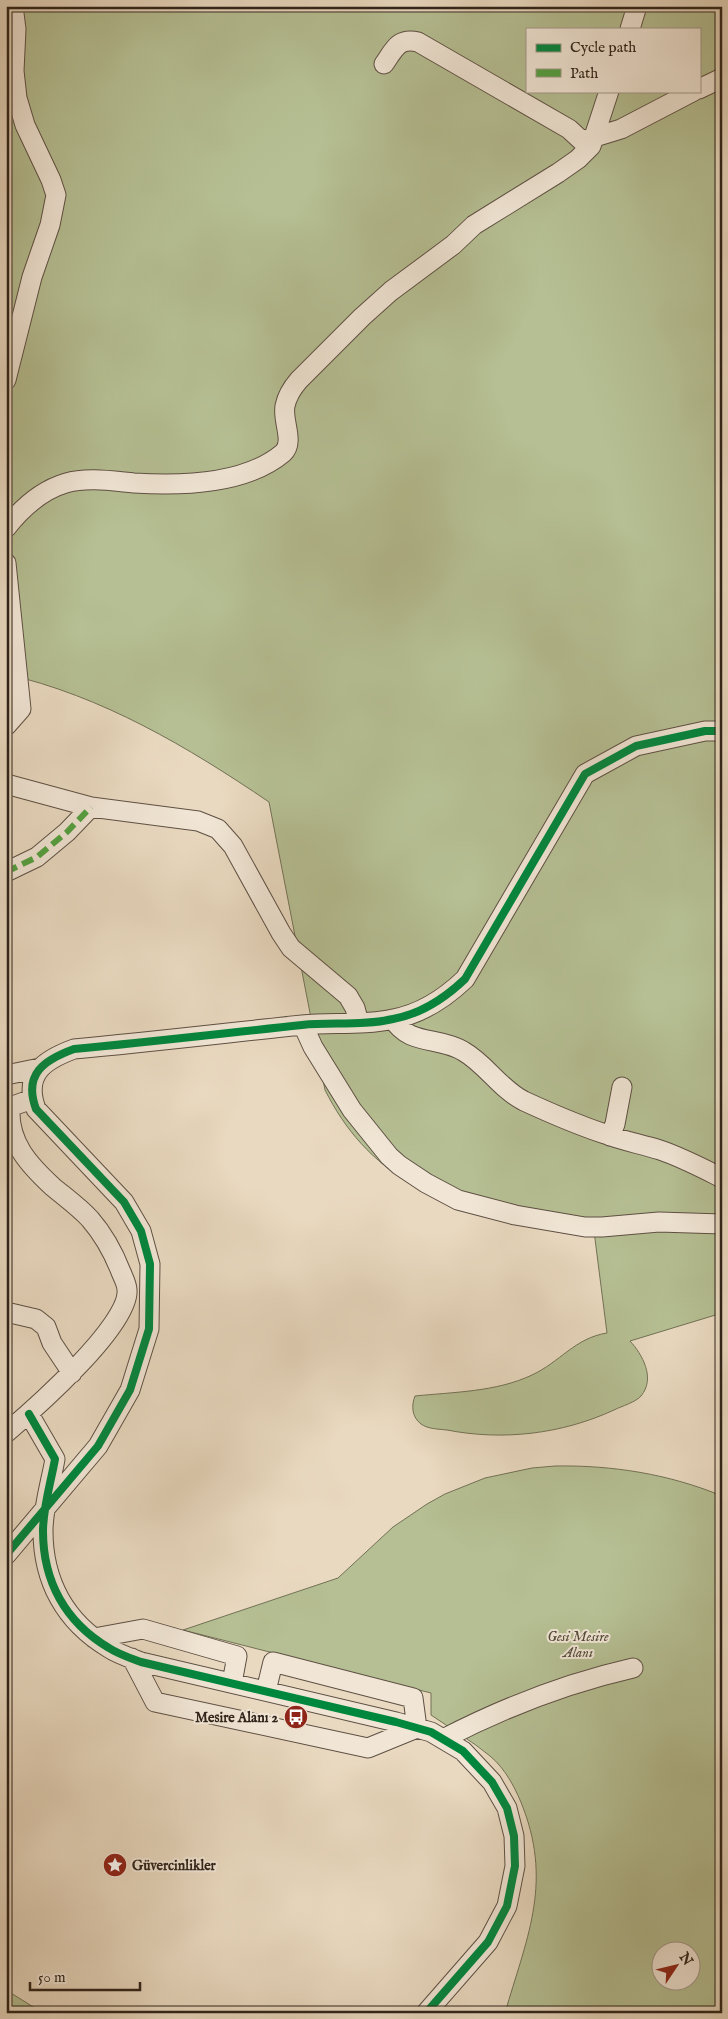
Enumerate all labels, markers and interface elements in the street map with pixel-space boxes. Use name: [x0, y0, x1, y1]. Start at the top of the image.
legend: [526, 28, 700, 92]
text: Cycle path: [570, 38, 636, 57]
text: Path: [570, 64, 598, 83]
park label: Gesi Mesire Alanı: [547, 1628, 609, 1662]
bus stop icon: Mesire Alanı 2: [283, 1704, 309, 1730]
place label: Mesire Alanı 2: [195, 1709, 278, 1727]
place icon: Güvercinlikler: [102, 1852, 128, 1878]
place label: Güvercinlikler: [132, 1857, 217, 1875]
north arrow: [650, 1942, 700, 1992]
text: N: [674, 1948, 697, 1969]
scale bar: [30, 1959, 140, 1991]
text: 50 m: [38, 1968, 66, 1987]

